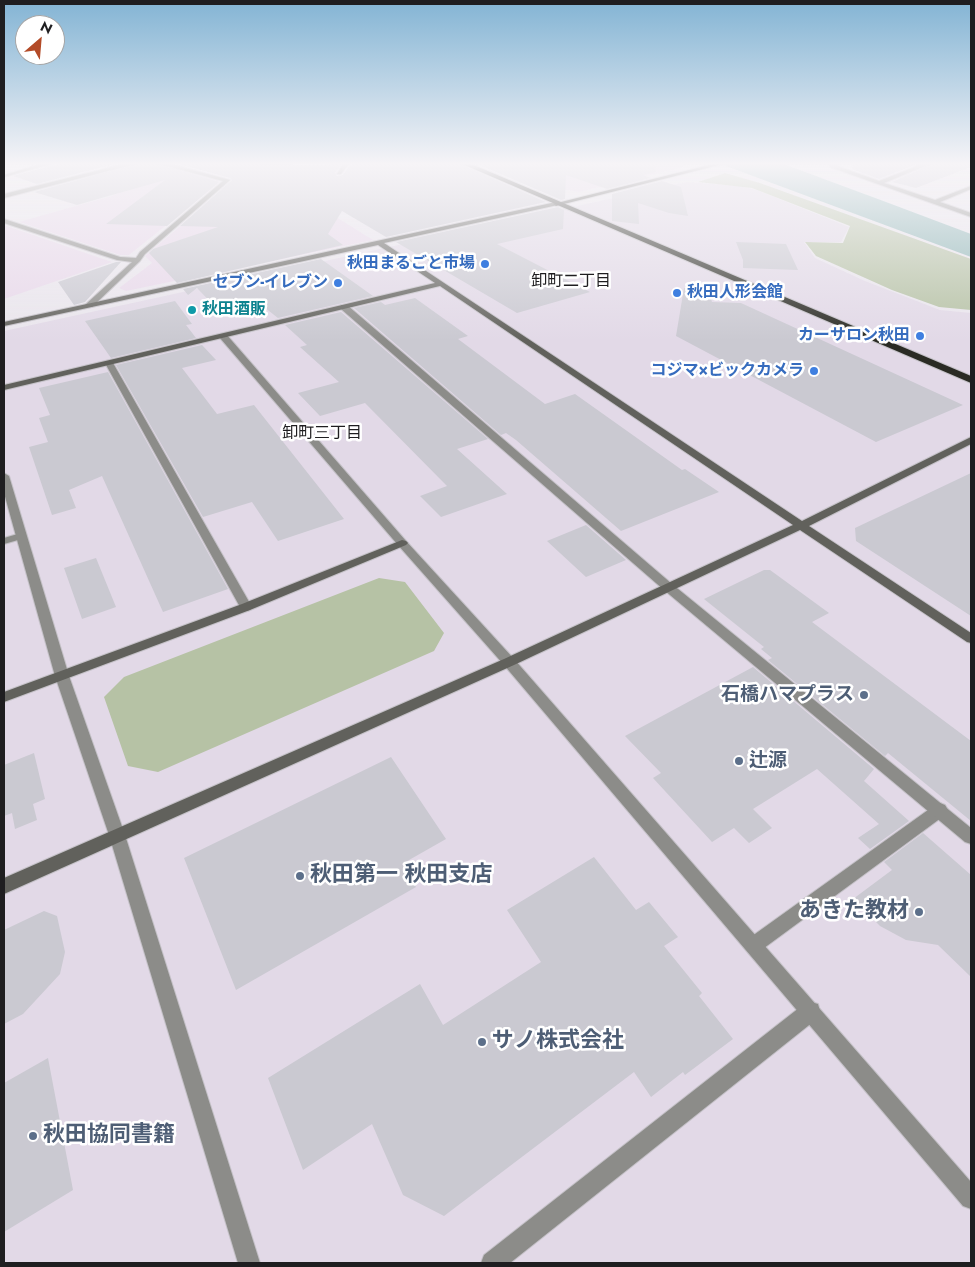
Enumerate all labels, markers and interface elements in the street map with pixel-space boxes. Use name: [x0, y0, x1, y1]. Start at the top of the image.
north arrow: [15, 15, 65, 65]
text: N: [37, 16, 56, 39]
place label: 秋田まるごと市場: [347, 254, 475, 274]
marker: 秋田まるごと市場: [479, 258, 491, 270]
district label: 卸町二丁目: [531, 272, 611, 292]
place label: セブン-イレブン: [212, 273, 328, 293]
marker: セブン-イレブン: [332, 277, 344, 289]
place label: 秋田人形会館: [687, 283, 783, 303]
marker: 秋田人形会館: [671, 287, 683, 299]
place label: 秋田酒販: [202, 300, 266, 320]
marker: 秋田酒販: [186, 304, 198, 316]
place label: カーサロン秋田: [798, 326, 910, 346]
marker: カーサロン秋田: [914, 330, 926, 342]
place label: コジマ×ビックカメラ: [650, 361, 804, 381]
marker: コジマ×ビックカメラ: [808, 365, 820, 377]
district label: 卸町三丁目: [282, 424, 362, 444]
place label: 石橋ハマプラス: [721, 684, 854, 706]
marker: 石橋ハマプラス: [858, 689, 870, 701]
place label: 辻源: [749, 750, 787, 772]
marker: 辻源: [733, 755, 745, 767]
place label: 秋田第一 秋田支店: [310, 863, 493, 889]
marker: 秋田第一 秋田支店: [294, 870, 306, 882]
place label: あきた教材: [799, 899, 909, 925]
marker: あきた教材: [913, 906, 925, 918]
place label: サノ株式会社: [492, 1029, 624, 1055]
marker: サノ株式会社: [476, 1036, 488, 1048]
place label: 秋田協同書籍: [43, 1123, 175, 1149]
marker: 秋田協同書籍: [27, 1130, 39, 1142]

